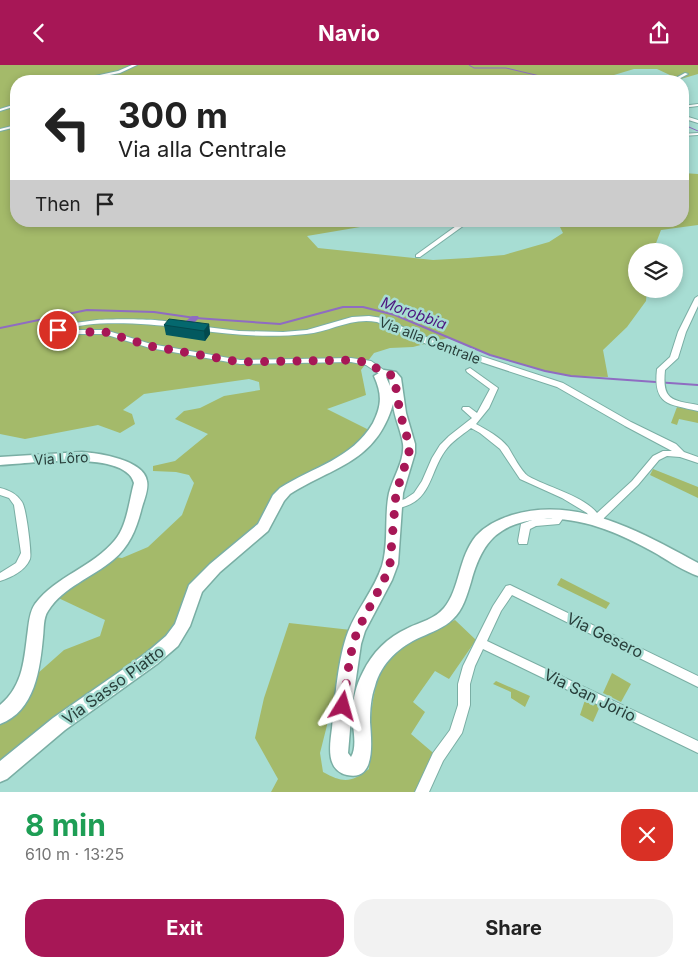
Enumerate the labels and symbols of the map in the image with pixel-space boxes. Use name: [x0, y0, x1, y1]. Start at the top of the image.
water label: Morobbia: [379, 292, 449, 334]
pin: [37, 309, 79, 351]
street label: Via alla Centrale: [377, 313, 483, 367]
street label: Via Lôro: [33, 448, 89, 468]
street label: Via Gesero: [563, 608, 647, 662]
street label: Via Sasso Piatto: [58, 641, 168, 729]
street label: Via San Jorio: [541, 664, 639, 726]
position arrow: [316, 679, 368, 731]

